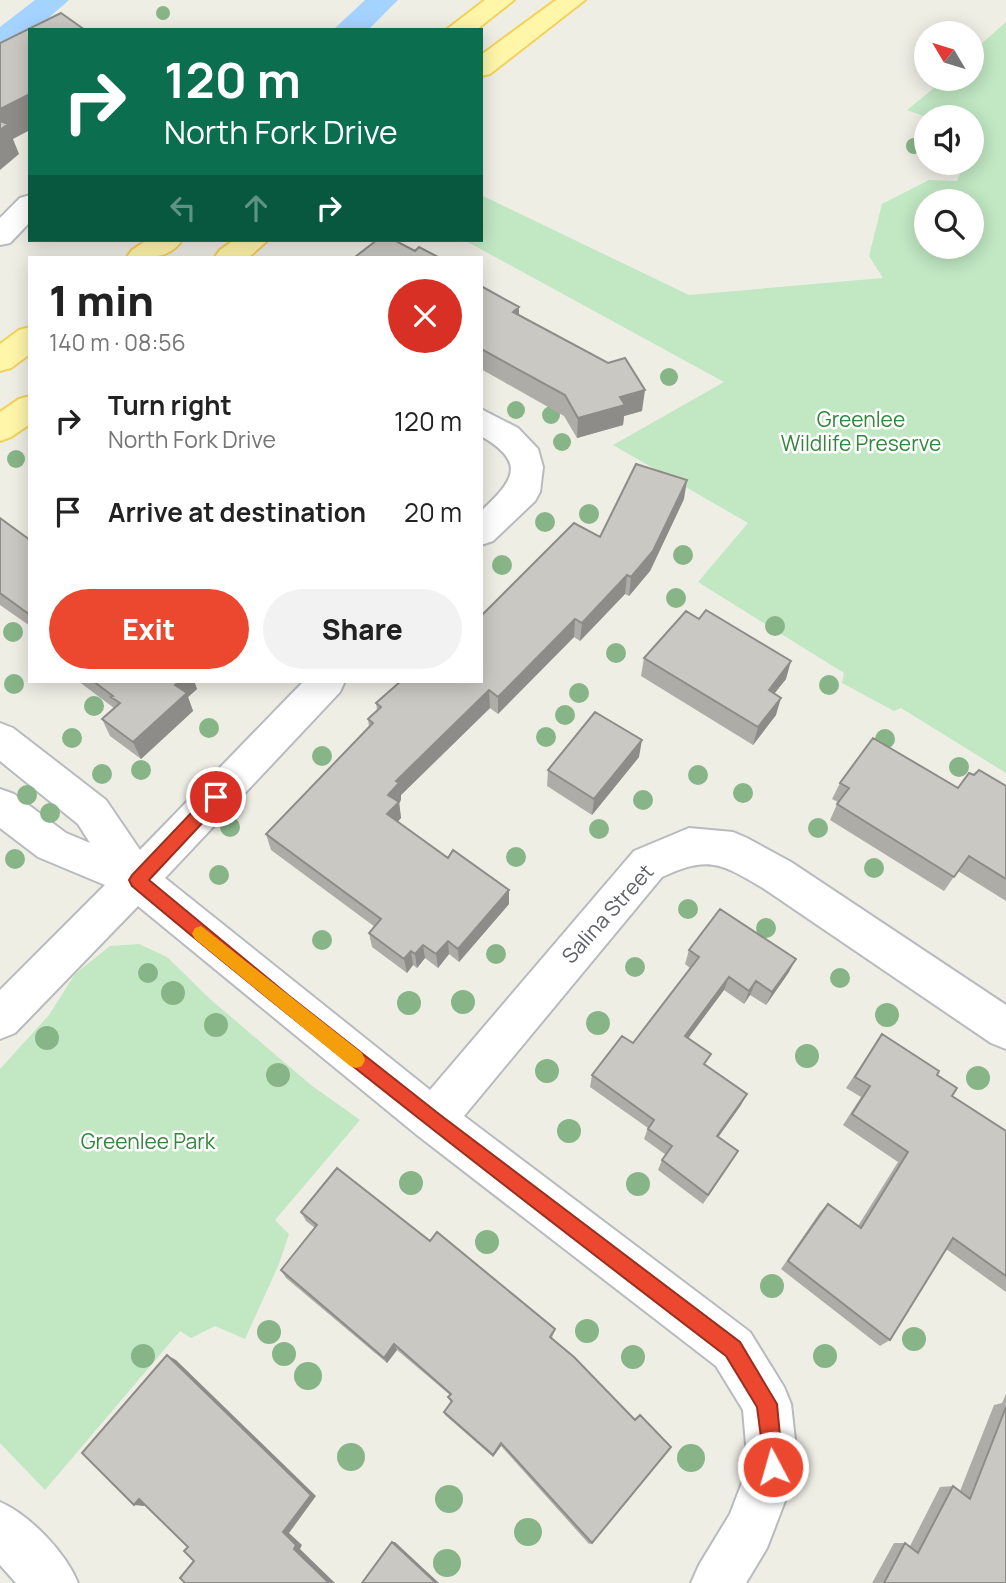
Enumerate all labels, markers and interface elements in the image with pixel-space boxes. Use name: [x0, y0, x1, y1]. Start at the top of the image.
north arrow: [914, 21, 984, 91]
map controls: [914, 21, 984, 259]
text: 120 m: [164, 46, 301, 113]
icon: right: [49, 56, 140, 147]
button: sound: [914, 105, 984, 175]
text: North Fork Drive: [164, 110, 398, 154]
icon: left: [164, 189, 202, 227]
icon: ahead: [237, 189, 275, 227]
icon: right: [310, 189, 348, 227]
button: search: [914, 189, 984, 259]
text: 1 min: [49, 271, 154, 329]
button: close: [388, 279, 462, 353]
text: 140 m · 08:56: [49, 326, 186, 358]
text: Turn right: [108, 387, 232, 423]
icon: right: [49, 402, 87, 440]
text: 120 m: [394, 403, 462, 439]
park label: Greenlee Wildlife Preserve: [781, 405, 941, 457]
text: North Fork Drive: [108, 423, 276, 455]
icon: arrive: [49, 493, 87, 531]
text: Arrive at destination: [108, 494, 366, 530]
text: 20 m: [404, 494, 462, 530]
button: Exit: [49, 589, 249, 669]
button: Share: [263, 589, 462, 669]
pin: [186, 767, 246, 827]
icon: arrive: [197, 778, 235, 816]
street label: Salina Street: [555, 858, 659, 969]
park label: Greenlee Park: [81, 1127, 216, 1155]
position arrow: [736, 1430, 810, 1504]

